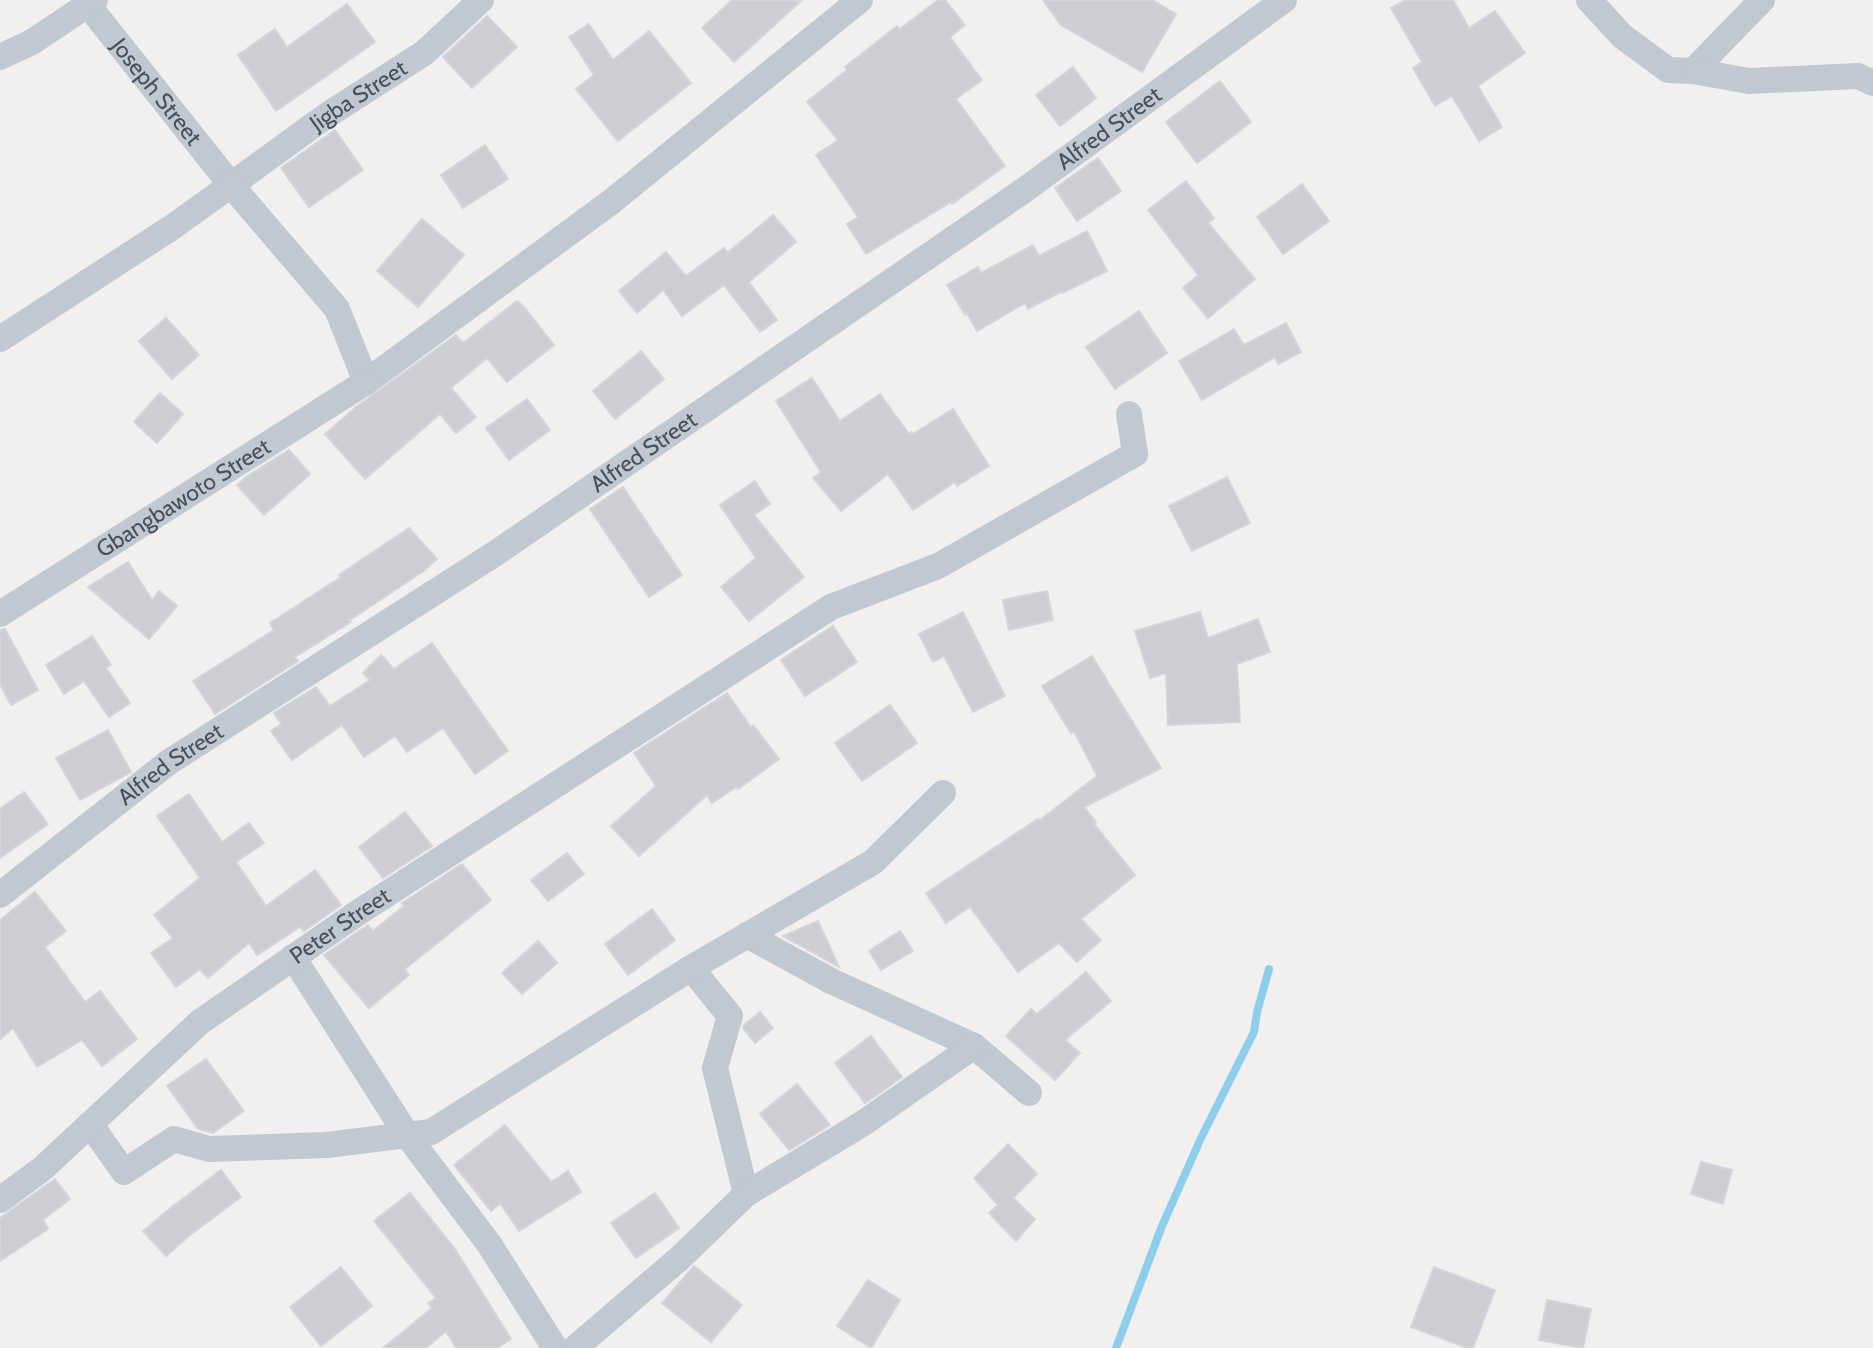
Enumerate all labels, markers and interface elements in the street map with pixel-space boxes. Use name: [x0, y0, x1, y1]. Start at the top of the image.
street label: Joseph Street: [105, 32, 208, 151]
street label: Jigba Street: [303, 54, 412, 138]
street label: Alfred Street: [1051, 80, 1167, 176]
street label: Alfred Street: [585, 405, 702, 498]
street label: Gbangbawoto Street: [91, 432, 276, 563]
street label: Alfred Street: [112, 717, 228, 811]
street label: Peter Street: [284, 881, 396, 970]

